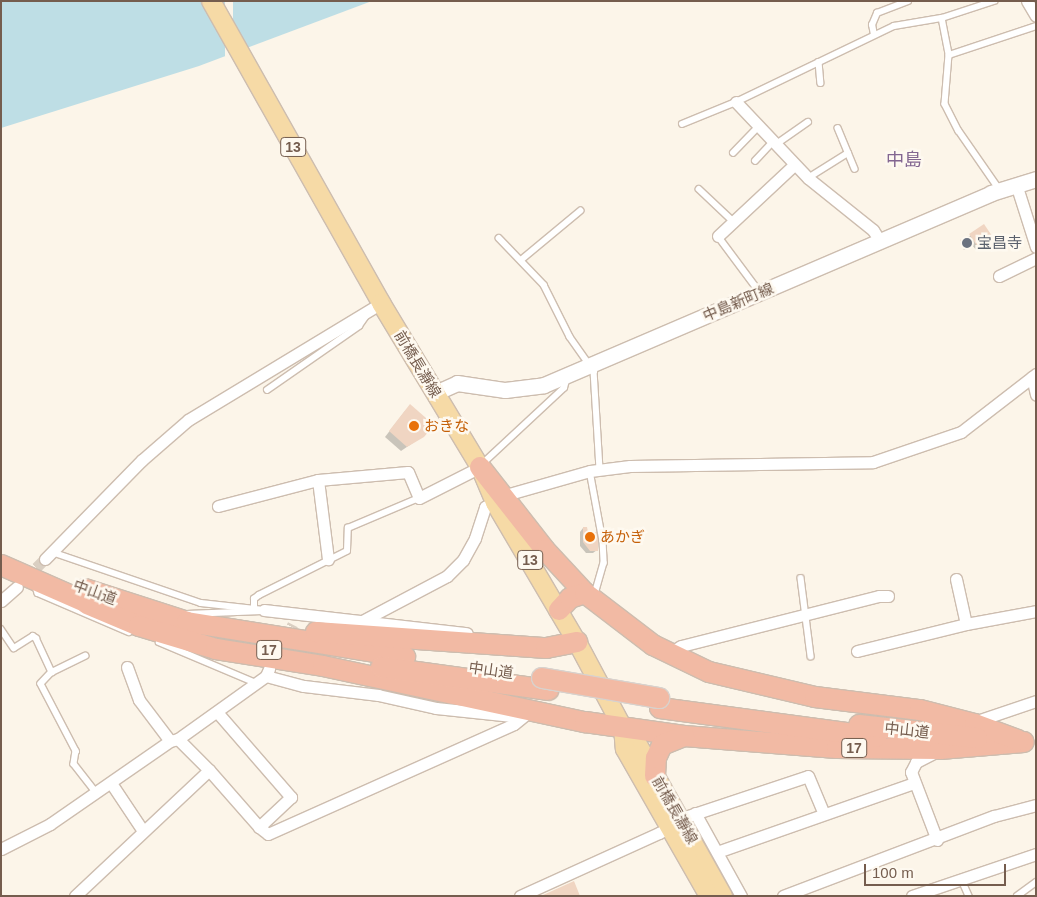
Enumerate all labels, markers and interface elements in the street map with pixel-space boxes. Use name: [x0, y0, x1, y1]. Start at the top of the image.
road number: 13: [279, 136, 307, 158]
district label: 中島: [886, 149, 922, 171]
place label: 宝昌寺: [977, 234, 1022, 252]
marker: 宝昌寺: [961, 237, 973, 249]
street label: 中島新町線: [700, 279, 776, 325]
street label: 前橋長瀞線: [391, 327, 445, 401]
place label: おきな: [424, 417, 469, 435]
marker: おきな: [408, 420, 420, 432]
place label: あかぎ: [600, 528, 645, 546]
marker: あかぎ: [584, 531, 596, 543]
road number: 13: [516, 548, 544, 572]
street label: 中山道: [71, 576, 119, 608]
road number: 17: [255, 638, 283, 662]
street label: 中山道: [467, 658, 515, 682]
street label: 中山道: [884, 719, 930, 741]
road number: 17: [840, 736, 868, 760]
street label: 前橋長瀞線: [648, 773, 702, 847]
scale bar: [867, 854, 1010, 886]
text: 100 m: [872, 864, 914, 881]

